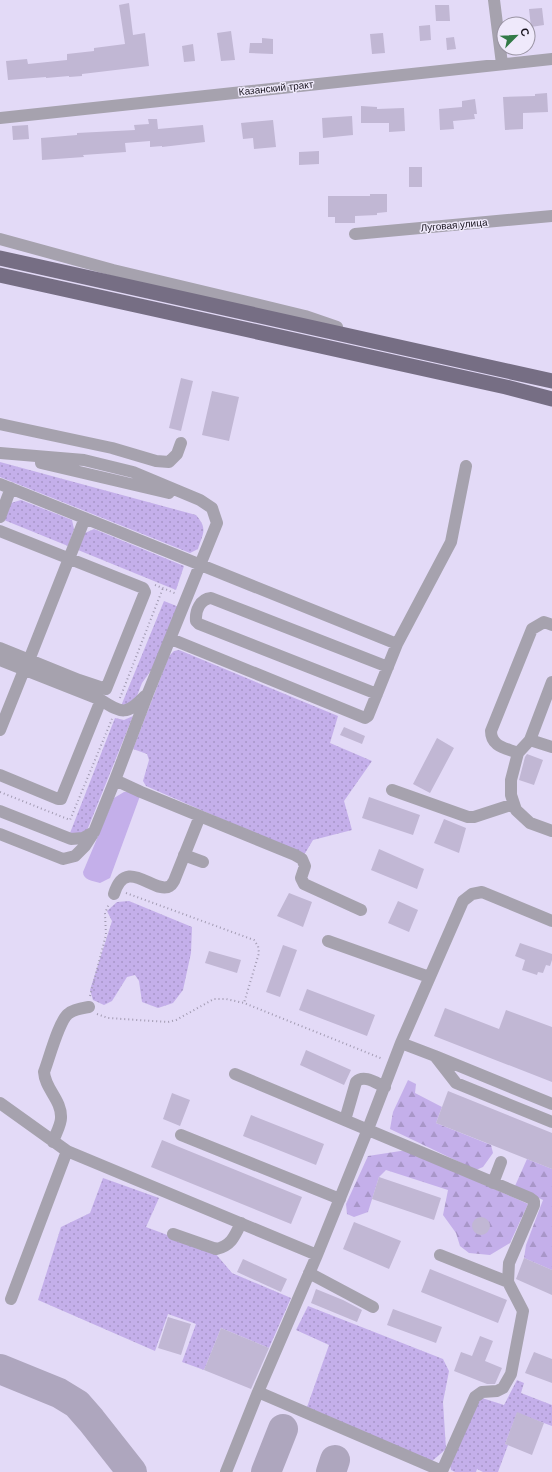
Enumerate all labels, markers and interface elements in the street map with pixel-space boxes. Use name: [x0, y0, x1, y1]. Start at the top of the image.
north arrow: [496, 16, 536, 56]
text: С: [517, 25, 533, 38]
street label: Казанский тракт: [238, 78, 314, 98]
street label: Луговая улица: [420, 216, 488, 234]

